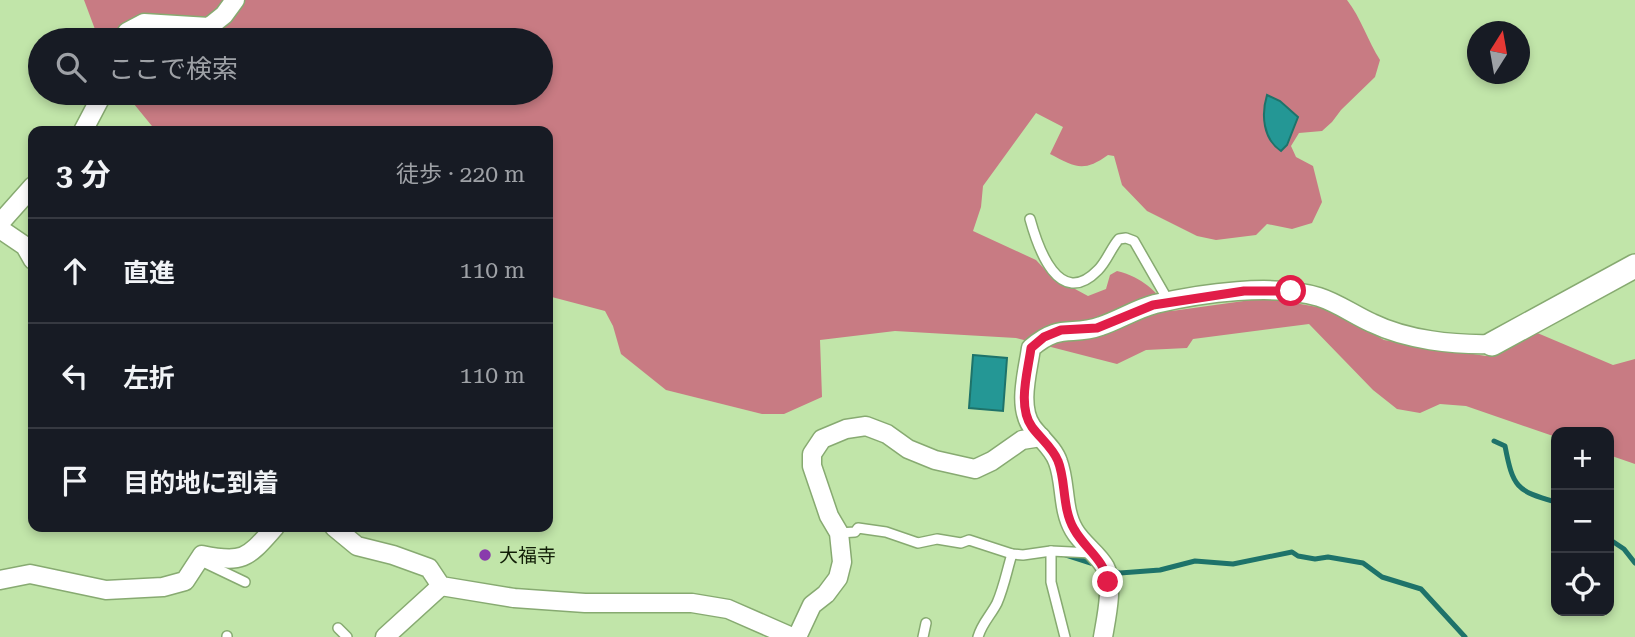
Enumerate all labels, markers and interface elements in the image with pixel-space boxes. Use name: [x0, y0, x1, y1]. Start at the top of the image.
north arrow: [1467, 21, 1530, 84]
search box: [28, 28, 553, 105]
icon: search: [52, 48, 90, 86]
text: ここで検索: [108, 54, 238, 84]
text: 3 分: [56, 157, 110, 192]
text: 徒歩 · 220 m: [396, 161, 525, 188]
icon: ahead: [56, 252, 94, 290]
text: 110 m: [460, 257, 525, 284]
text: 直進: [123, 258, 175, 288]
route start: [1275, 275, 1306, 306]
icon: left: [56, 357, 94, 395]
text: 110 m: [460, 362, 525, 389]
text: 左折: [123, 363, 175, 393]
map controls: [1551, 427, 1614, 616]
button: +: [1551, 427, 1614, 490]
icon: arrive: [56, 462, 94, 500]
text: 目的地に到着: [123, 468, 279, 498]
button: −: [1551, 490, 1614, 553]
place label: 大福寺: [499, 544, 556, 567]
marker: 大福寺: [477, 547, 493, 563]
button: locate: [1551, 553, 1614, 616]
route end: [1092, 566, 1123, 597]

